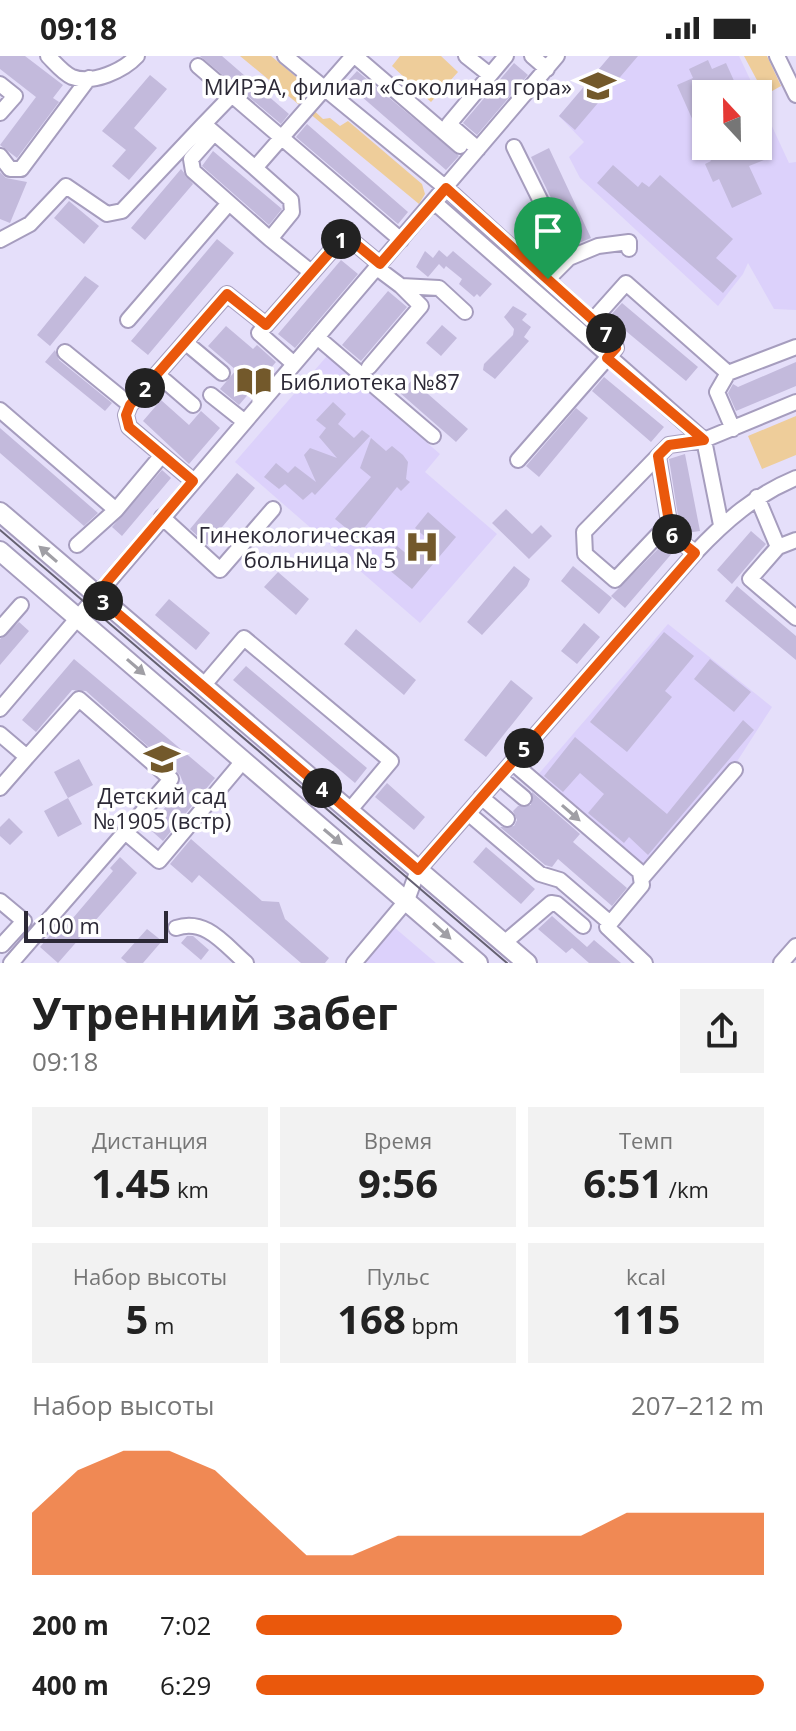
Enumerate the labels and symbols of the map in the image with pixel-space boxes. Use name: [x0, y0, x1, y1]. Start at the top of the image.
school or university icon: МИРЭА, филиал «Соколиная гора»: [579, 67, 617, 105]
place label: МИРЭА, филиал «Соколиная гора»: [204, 71, 572, 101]
north arrow: [692, 80, 772, 160]
pin: [514, 197, 582, 279]
pin: 1: [321, 219, 361, 259]
pin: 7: [586, 313, 626, 353]
library icon: Библиотека №87: [235, 362, 273, 400]
place label: Библиотека №87: [280, 366, 460, 396]
pin: 2: [125, 368, 165, 408]
pin: 6: [652, 514, 692, 554]
place label: Гинекологическая больница № 5: [198, 519, 396, 574]
hospital icon: Гинекологическая больница № 5: [403, 528, 441, 566]
one-way arrow: [38, 545, 57, 563]
pin: 3: [83, 581, 123, 621]
one-way arrow: [125, 658, 145, 675]
pin: 5: [504, 728, 544, 768]
school or university icon: Детский сад №1905 (встр): [143, 740, 181, 778]
pin: 4: [302, 768, 342, 808]
place label: Детский сад №1905 (встр): [93, 780, 231, 835]
one-way arrow: [561, 804, 581, 821]
one-way arrow: [322, 828, 342, 845]
scale bar: [24, 907, 168, 943]
one-way arrow: [433, 922, 452, 940]

